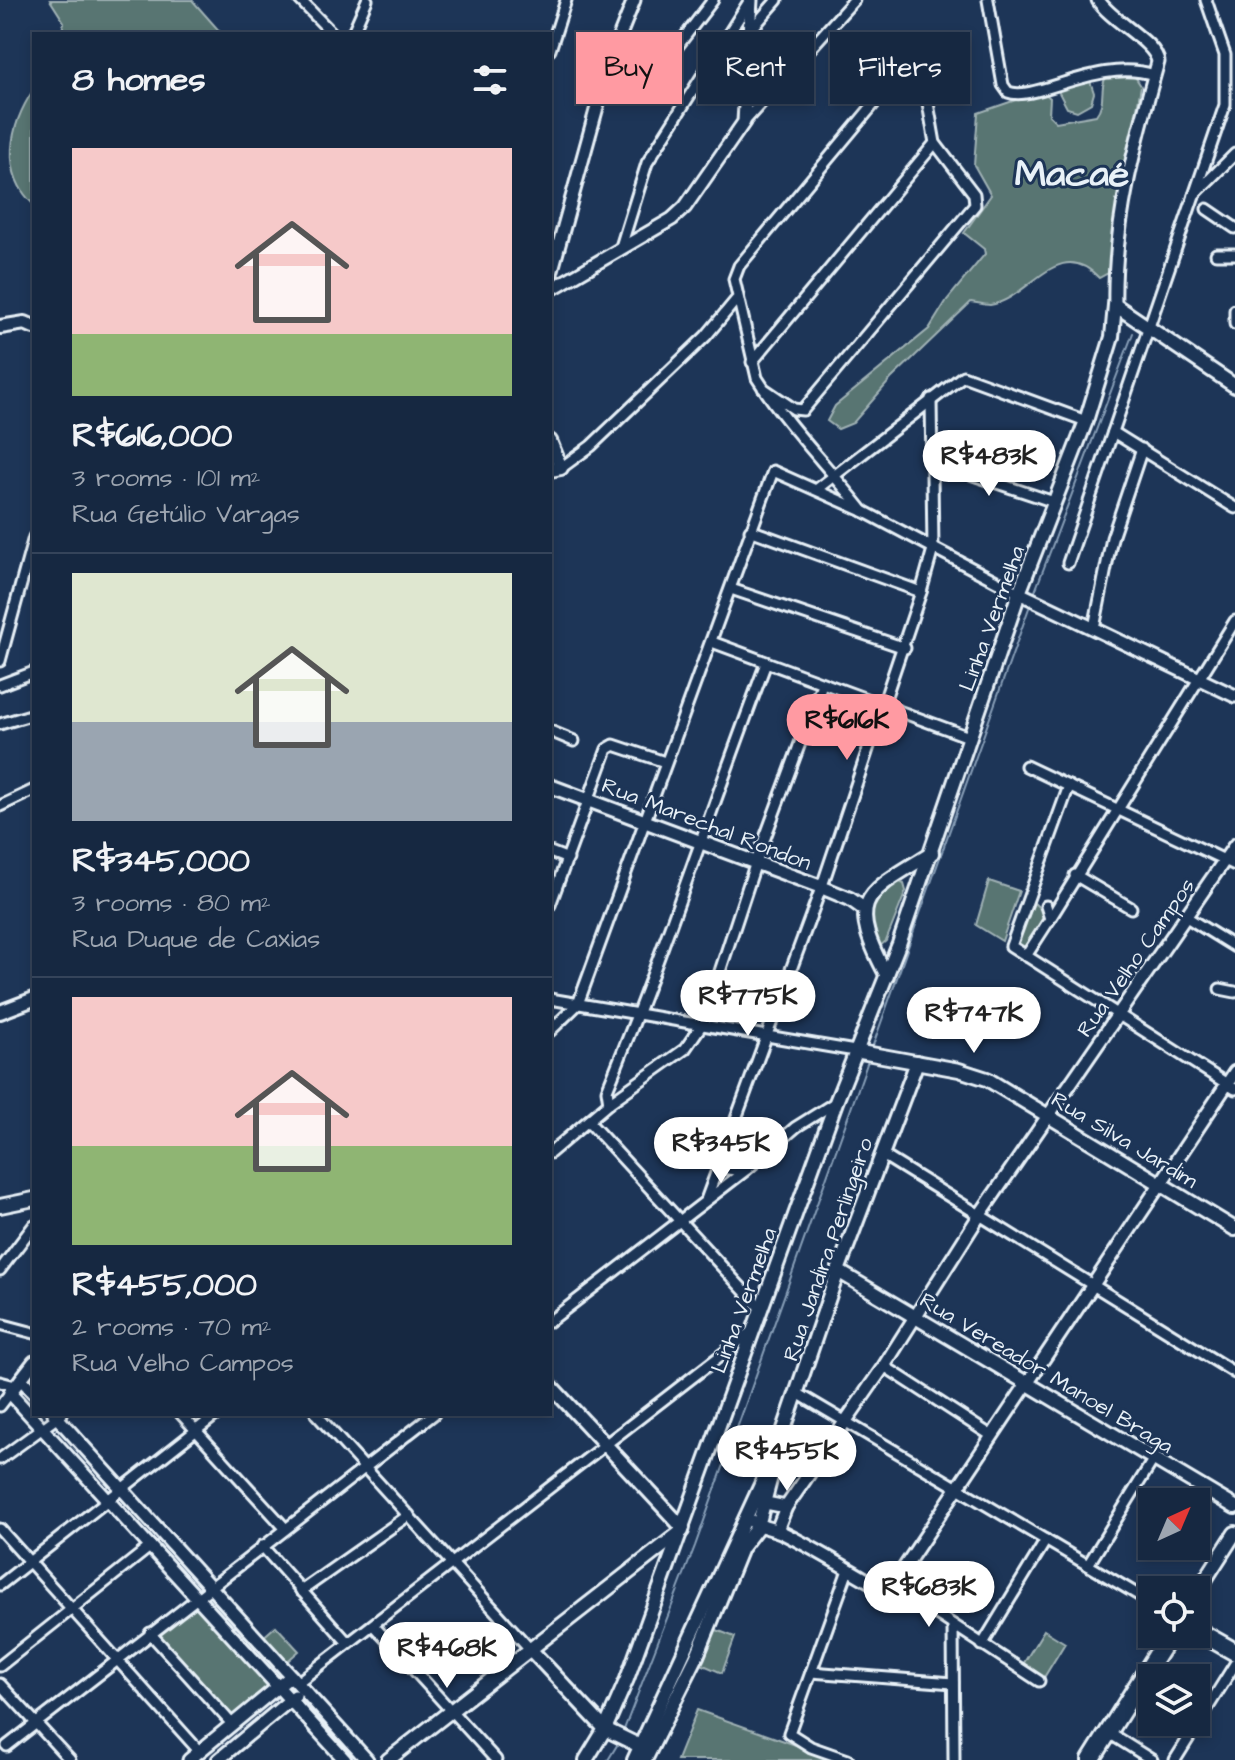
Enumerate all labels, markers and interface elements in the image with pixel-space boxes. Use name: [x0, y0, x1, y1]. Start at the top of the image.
chip: Buy: [576, 32, 682, 104]
chip: Rent: [698, 32, 814, 104]
chip: Filters: [830, 32, 970, 104]
text: 8 homes: [72, 56, 206, 104]
icon: filters: [468, 58, 512, 102]
district label: Macaé: [1015, 149, 1129, 201]
icon: home: [220, 200, 364, 344]
text: R$616,000: [72, 412, 233, 460]
pin: R$483K: [924, 430, 1054, 498]
text: R$483K: [941, 438, 1037, 474]
text: 3 rooms · 101 m²: [72, 460, 260, 496]
text: Rua Getúlio Vargas: [72, 496, 300, 532]
street label: Linha Vermelha: [952, 541, 1033, 696]
icon: home: [220, 625, 364, 769]
pin: R$616K: [782, 694, 912, 762]
text: R$616K: [805, 702, 889, 738]
street label: Rua Marechal Rondon: [597, 770, 816, 879]
text: R$345,000: [72, 837, 250, 885]
street label: Rua Velho Campos: [1070, 872, 1203, 1044]
text: 3 rooms · 80 m²: [72, 885, 271, 921]
text: Rua Duque de Caxias: [72, 921, 320, 957]
pin: R$775K: [683, 970, 813, 1038]
text: R$775K: [698, 978, 798, 1014]
pin: R$747K: [909, 987, 1039, 1055]
text: R$747K: [925, 995, 1023, 1031]
icon: home: [220, 1049, 364, 1193]
street label: Rua Silva Jardim: [1045, 1084, 1203, 1196]
pin: R$345K: [656, 1117, 786, 1185]
text: R$345K: [672, 1125, 770, 1161]
street label: Rua Jandira Perlingeiro: [776, 1133, 882, 1366]
street label: Linha Vermelha: [704, 1223, 785, 1378]
text: R$455,000: [72, 1261, 257, 1309]
street label: Rua Vereador Manoel Braga: [913, 1285, 1179, 1462]
text: 2 rooms · 70 m²: [72, 1309, 271, 1345]
text: Rua Velho Campos: [72, 1345, 294, 1381]
pin: R$455K: [722, 1425, 852, 1493]
text: R$455K: [735, 1433, 839, 1469]
north arrow: [1138, 1488, 1210, 1560]
map controls: [1138, 1488, 1210, 1736]
pin: R$683K: [864, 1561, 994, 1629]
text: R$683K: [881, 1569, 977, 1605]
button: locate: [1138, 1576, 1210, 1648]
pin: R$468K: [382, 1622, 512, 1690]
text: R$468K: [397, 1630, 497, 1666]
button: layers: [1138, 1664, 1210, 1736]

